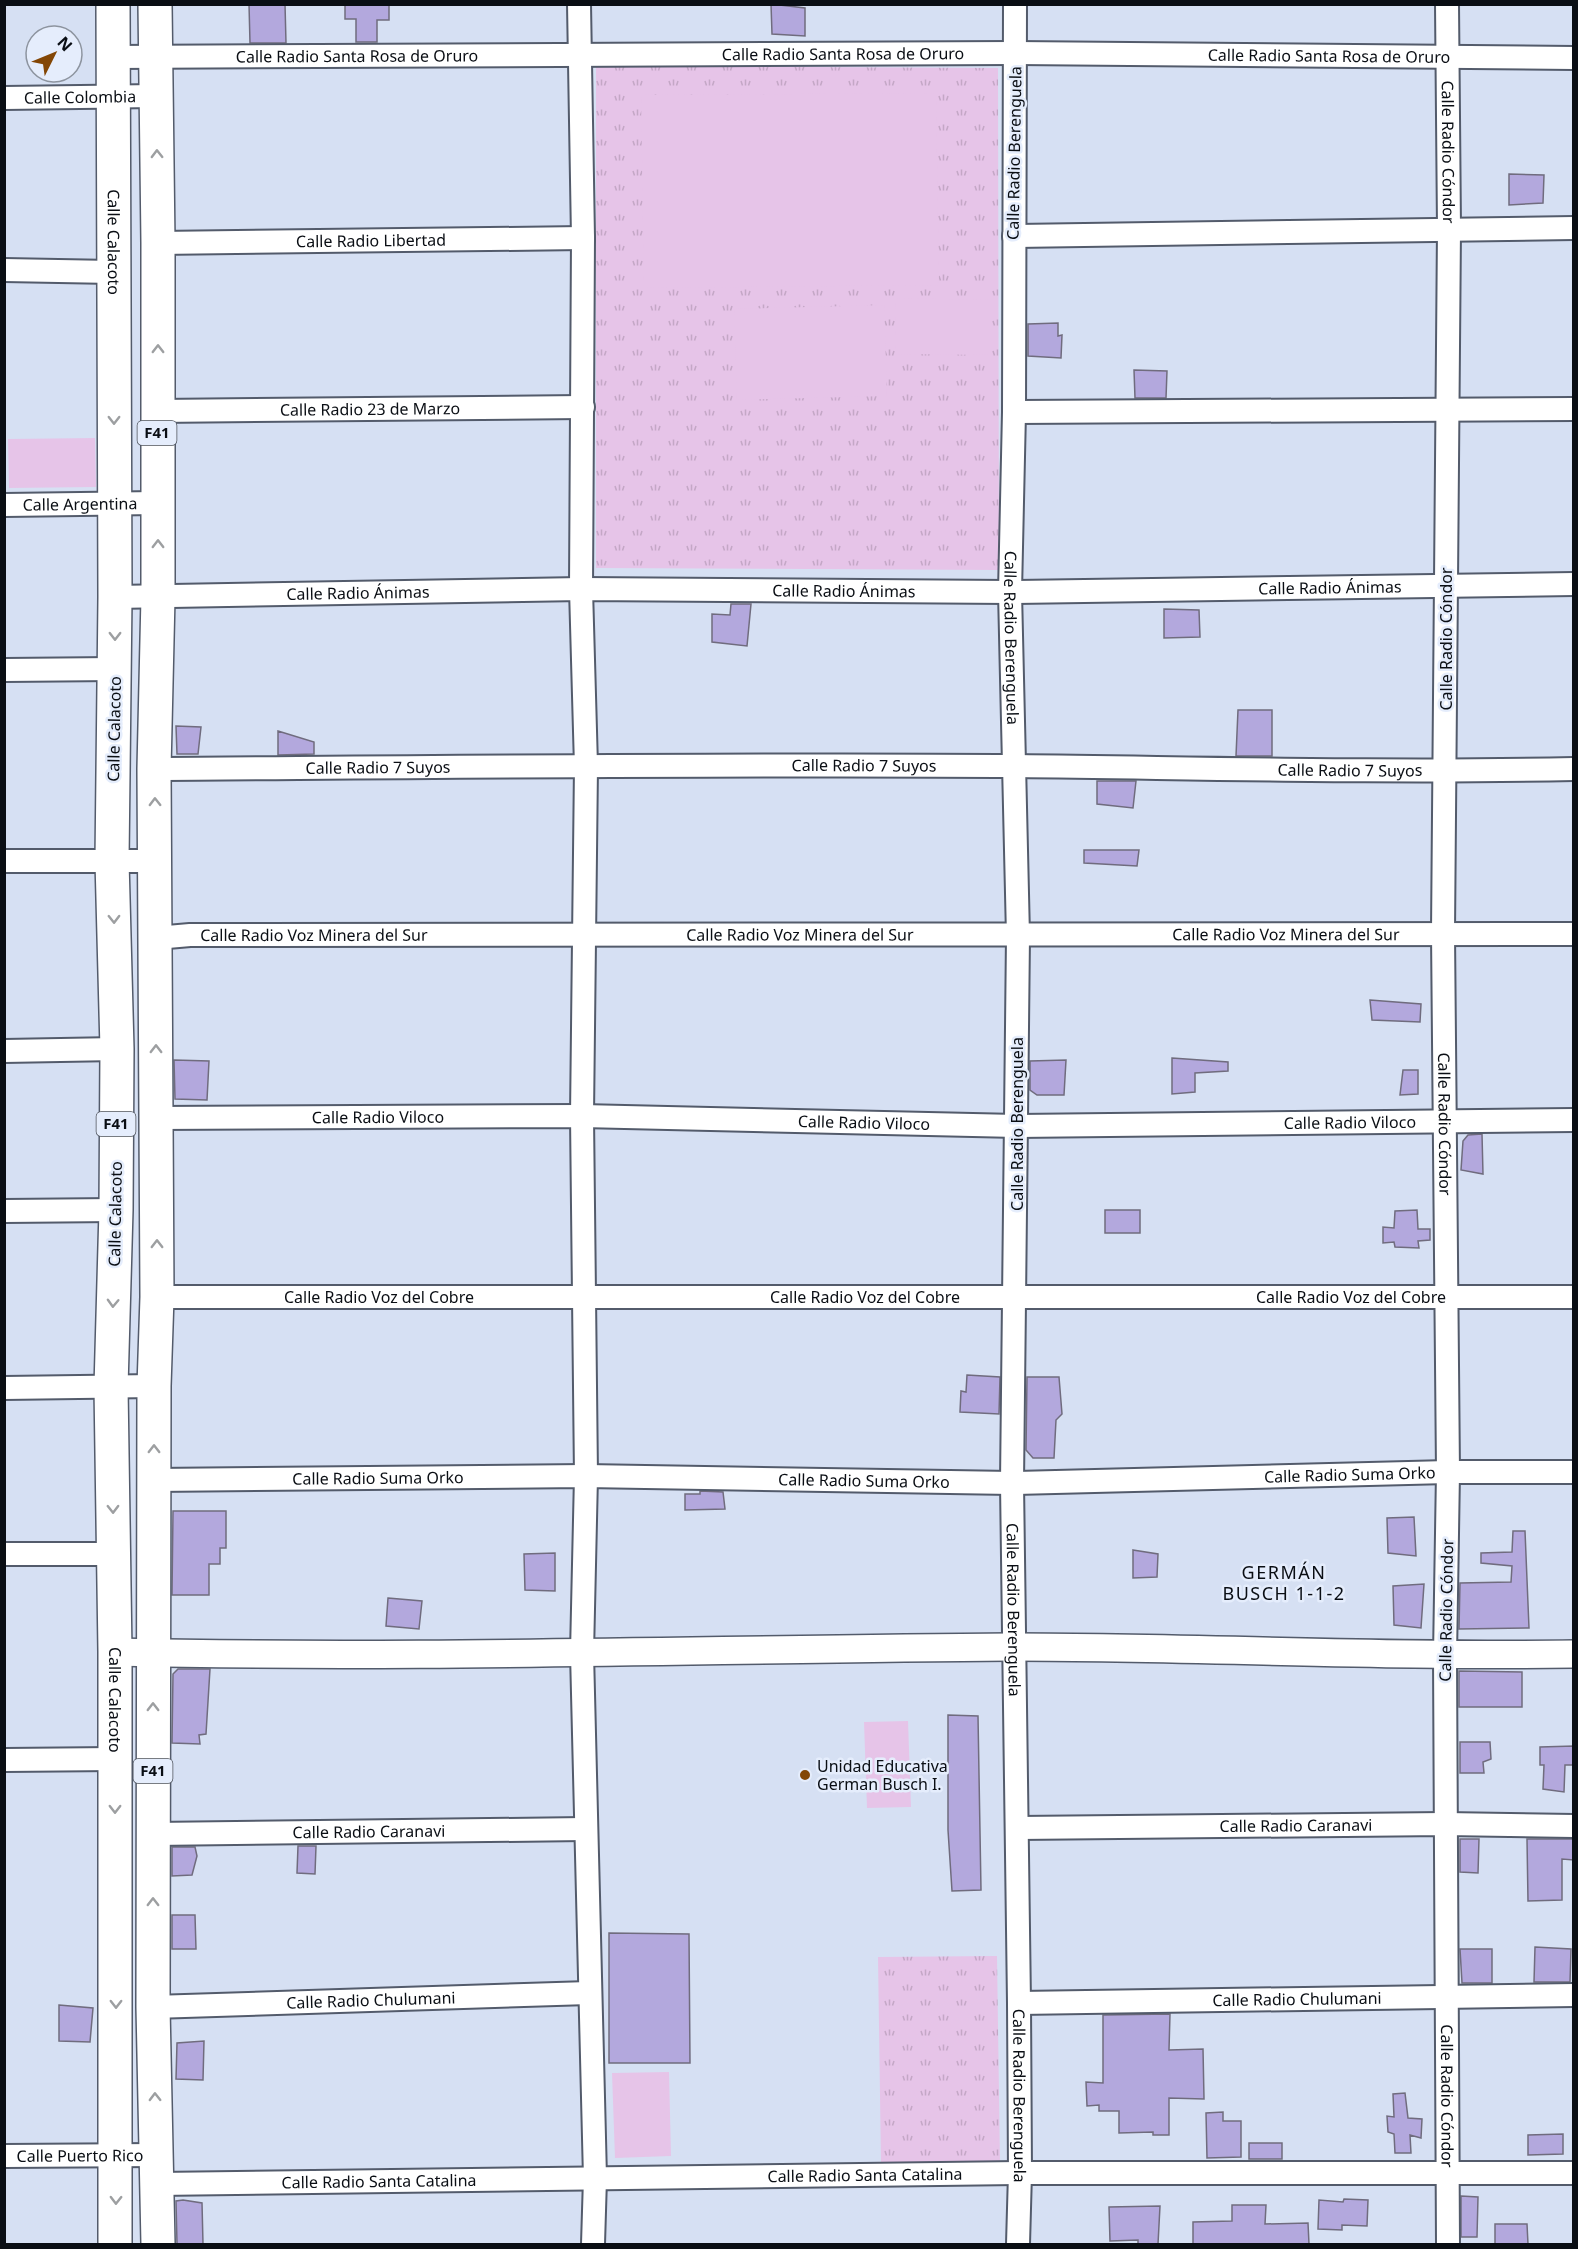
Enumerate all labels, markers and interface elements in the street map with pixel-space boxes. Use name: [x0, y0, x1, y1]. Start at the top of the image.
north arrow: [24, 24, 84, 84]
text: N: [52, 32, 77, 56]
street label: Calle Radio Santa Rosa de Oruro: [722, 42, 964, 65]
street label: Calle Radio Santa Rosa de Oruro: [236, 44, 478, 67]
street label: Calle Radio Santa Rosa de Oruro: [1208, 44, 1450, 68]
street label: Calle Radio Berenguela: [1001, 66, 1027, 240]
street label: Calle Radio Cóndor: [1437, 80, 1460, 224]
street label: Calle Colombia: [24, 85, 136, 109]
one-way arrow: [151, 150, 163, 159]
street label: Calle Calacoto: [103, 189, 125, 295]
street label: Calle Radio Libertad: [296, 229, 446, 252]
one-way arrow: [152, 345, 164, 354]
street label: Calle Radio 23 de Marzo: [280, 397, 460, 421]
one-way arrow: [108, 415, 120, 424]
road number: F41: [138, 421, 176, 445]
street label: Calle Argentina: [22, 492, 138, 516]
one-way arrow: [152, 540, 164, 549]
street label: Calle Radio Berenguela: [999, 551, 1024, 725]
street label: Calle Radio Cóndor: [1435, 567, 1457, 711]
street label: Calle Radio Ánimas: [1258, 575, 1402, 599]
street label: Calle Radio Ánimas: [772, 579, 916, 602]
street label: Calle Radio Ánimas: [286, 581, 430, 605]
one-way arrow: [109, 631, 121, 640]
street label: Calle Calacoto: [102, 676, 126, 782]
street label: Calle Radio 7 Suyos: [792, 754, 937, 777]
street label: Calle Radio 7 Suyos: [305, 756, 451, 779]
street label: Calle Radio 7 Suyos: [1277, 759, 1422, 782]
one-way arrow: [149, 798, 161, 807]
one-way arrow: [107, 915, 120, 924]
street label: Calle Radio Voz Minera del Sur: [686, 923, 914, 946]
street label: Calle Radio Voz Minera del Sur: [1172, 923, 1400, 945]
street label: Calle Radio Voz Minera del Sur: [200, 924, 428, 946]
street label: Calle Radio Berenguela: [1006, 1037, 1028, 1211]
one-way arrow: [150, 1044, 162, 1053]
street label: Calle Radio Cóndor: [1433, 1052, 1456, 1196]
street label: Calle Radio Viloco: [312, 1106, 444, 1128]
street label: Calle Radio Viloco: [798, 1110, 930, 1135]
street label: Calle Radio Viloco: [1284, 1111, 1416, 1134]
road number: F41: [96, 1112, 136, 1136]
street label: Calle Calacoto: [103, 1161, 127, 1267]
one-way arrow: [151, 1239, 163, 1248]
street label: Calle Radio Voz del Cobre: [284, 1286, 474, 1308]
street label: Calle Radio Voz del Cobre: [770, 1286, 960, 1308]
street label: Calle Radio Voz del Cobre: [1256, 1286, 1446, 1308]
one-way arrow: [107, 1299, 119, 1308]
one-way arrow: [148, 1444, 160, 1453]
street label: Calle Radio Suma Orko: [1264, 1461, 1436, 1488]
street label: Calle Radio Suma Orko: [292, 1466, 464, 1490]
street label: Calle Radio Suma Orko: [778, 1468, 950, 1493]
one-way arrow: [107, 1504, 119, 1513]
street label: Calle Radio Berenguela: [1002, 1523, 1026, 1697]
street label: Calle Radio Cóndor: [1434, 1538, 1458, 1682]
district label: GERMÁN BUSCH 1-1-2: [1222, 1560, 1346, 1605]
street label: Calle Calacoto: [104, 1647, 126, 1753]
one-way arrow: [147, 1702, 159, 1711]
place label: Unidad Educativa German Busch I.: [817, 1755, 948, 1795]
road number: F41: [134, 1759, 172, 1783]
marker: Unidad Educativa German Busch I.: [798, 1768, 812, 1782]
one-way arrow: [109, 1804, 121, 1813]
street label: Calle Radio Caranavi: [1219, 1814, 1373, 1837]
street label: Calle Radio Caranavi: [292, 1820, 446, 1843]
one-way arrow: [147, 1897, 159, 1906]
street label: Calle Radio Chulumani: [286, 1986, 456, 2014]
street label: Calle Radio Chulumani: [1212, 1987, 1382, 2011]
one-way arrow: [110, 1999, 122, 2008]
street label: Calle Radio Berenguela: [1008, 2009, 1031, 2183]
street label: Calle Radio Cóndor: [1436, 2024, 1459, 2168]
one-way arrow: [149, 2092, 162, 2101]
street label: Calle Puerto Rico: [16, 2144, 144, 2167]
street label: Calle Radio Santa Catalina: [767, 2163, 963, 2187]
street label: Calle Radio Santa Catalina: [281, 2169, 477, 2193]
one-way arrow: [109, 2196, 122, 2205]

